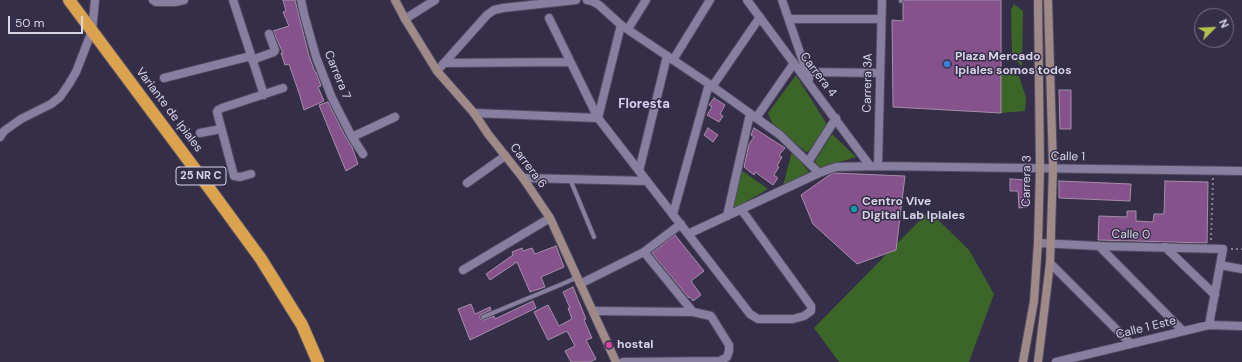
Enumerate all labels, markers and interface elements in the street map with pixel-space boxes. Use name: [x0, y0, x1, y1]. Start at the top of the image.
scale bar: [10, 8, 85, 34]
north arrow: [1194, 8, 1234, 48]
text: 50 m: [15, 15, 44, 31]
text: N: [1216, 17, 1232, 30]
street label: Carrera 7: [321, 49, 353, 101]
street label: Carrera 4: [797, 50, 839, 100]
place label: Plaza Mercado Ipiales somos todos: [955, 50, 1072, 78]
street label: Carrera 3A: [860, 53, 876, 113]
marker: Plaza Mercado Ipiales somos todos: [942, 59, 952, 69]
street label: Variante de Ipiales: [133, 65, 205, 155]
district label: Floresta: [618, 97, 670, 113]
street label: Carrera 6: [507, 141, 549, 191]
street label: Calle 1: [1051, 150, 1085, 164]
street label: Carrera 3: [1019, 155, 1035, 207]
road number: 25 NR C: [176, 167, 226, 185]
place label: Centro Vive Digital Lab Ipiales: [862, 195, 965, 223]
marker: Centro Vive Digital Lab Ipiales: [849, 204, 859, 214]
street label: Calle 0: [1112, 227, 1150, 243]
street label: Calle 1 Este: [1115, 314, 1177, 342]
place label: hostal: [617, 338, 653, 352]
marker: hostal: [604, 340, 614, 350]

